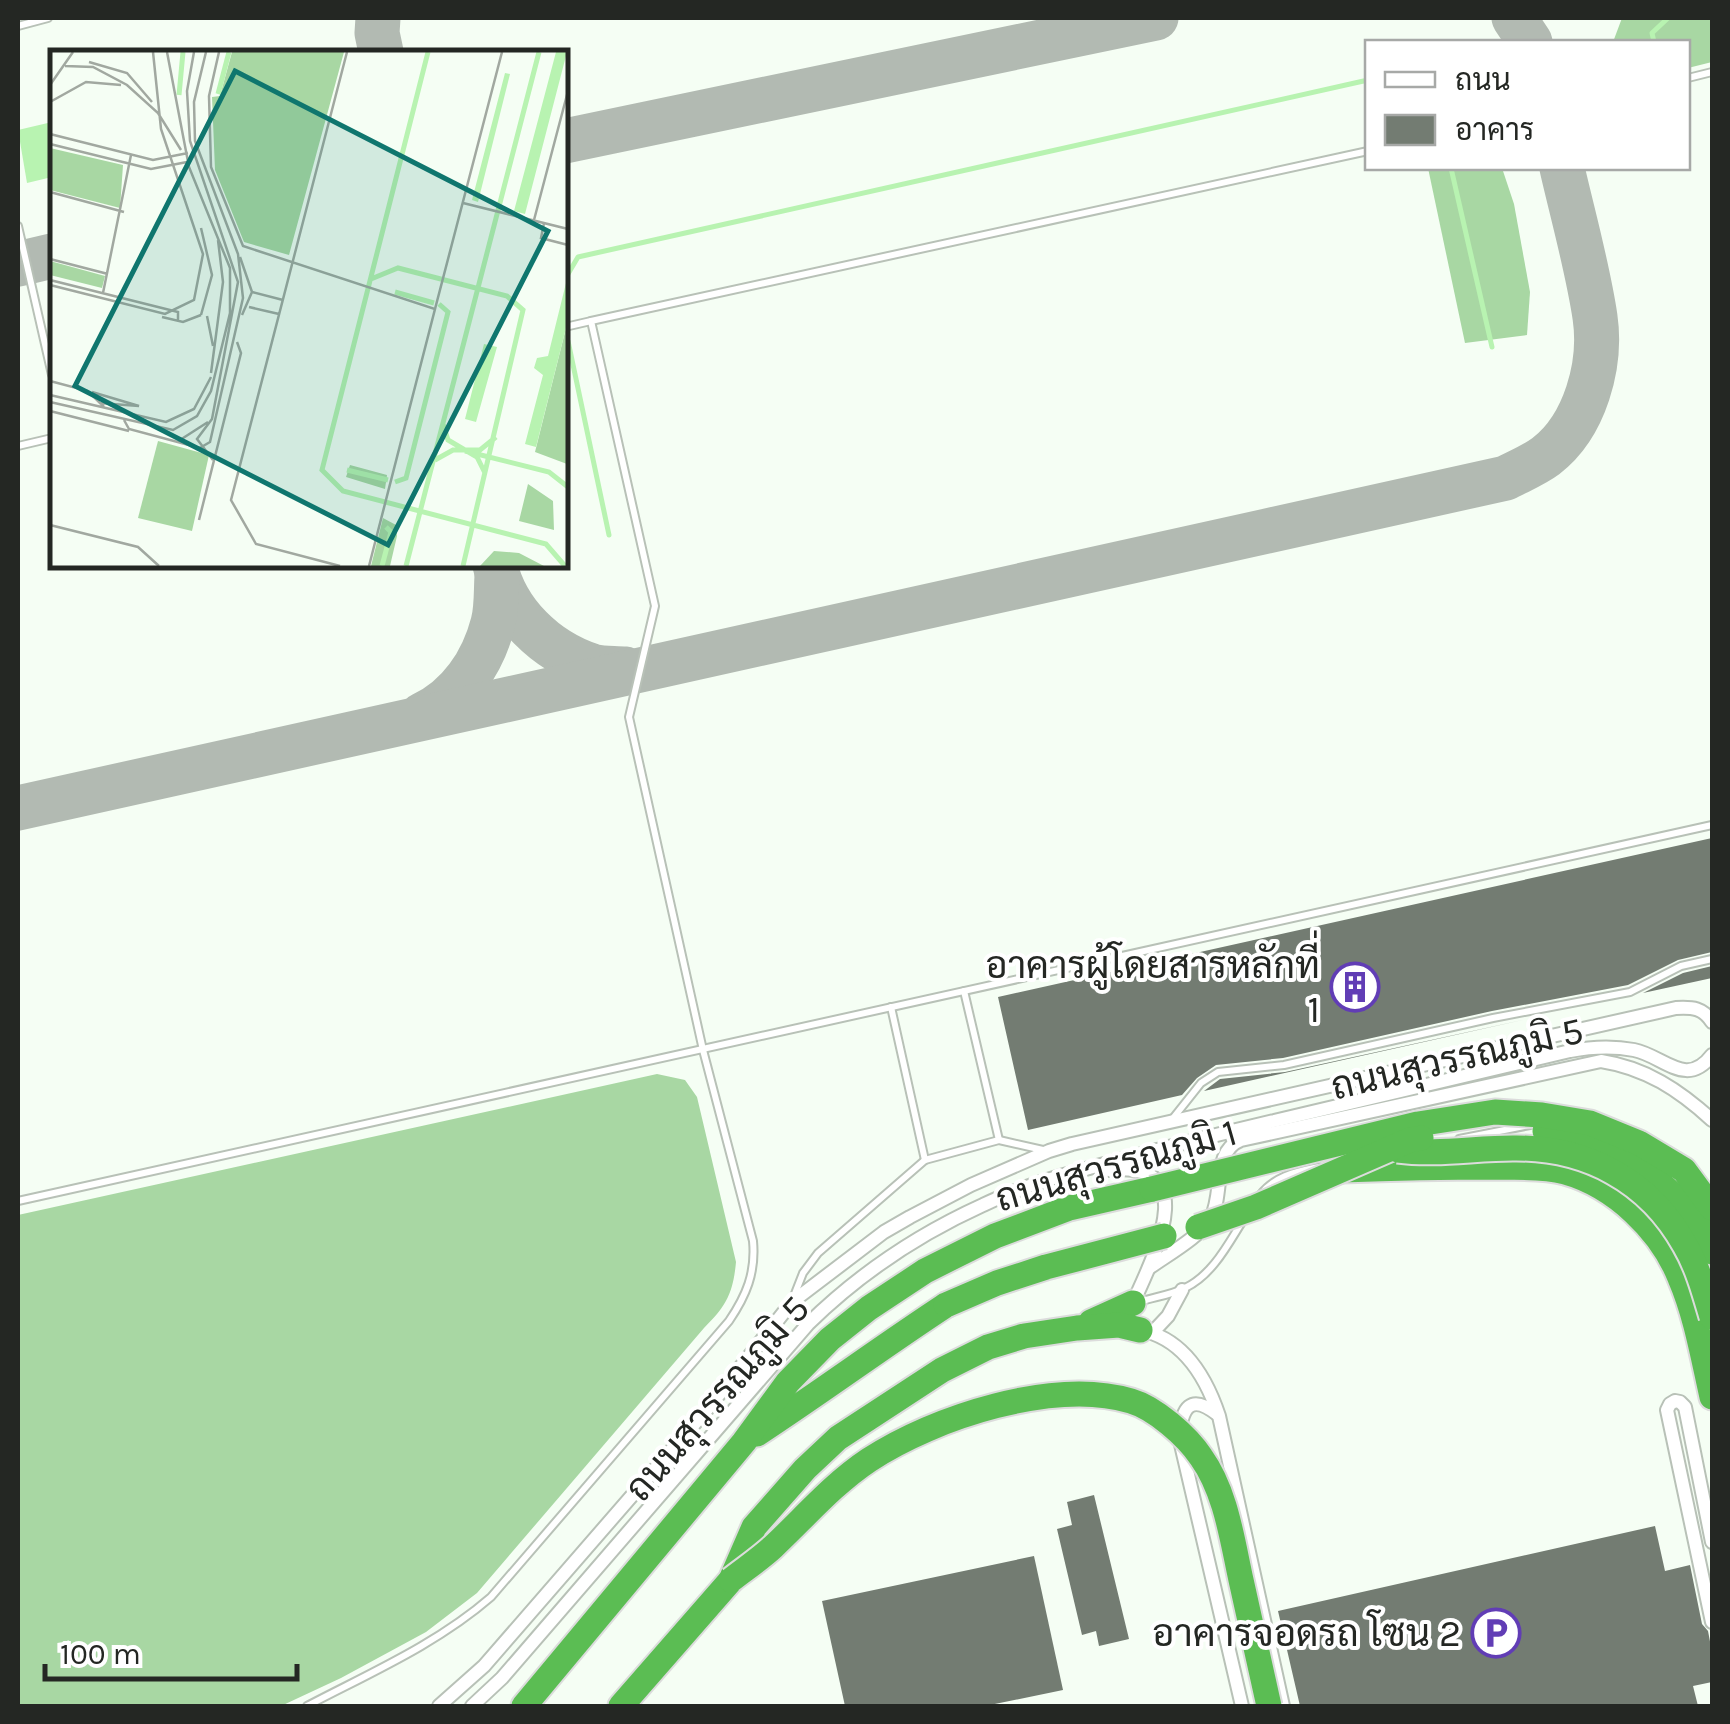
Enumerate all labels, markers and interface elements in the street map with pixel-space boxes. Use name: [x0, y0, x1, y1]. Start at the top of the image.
legend: [1365, 40, 1690, 170]
inset map: [50, 50, 568, 568]
text: ถนน: [1455, 62, 1511, 98]
text: อาคาร: [1455, 112, 1534, 148]
place label: อาคารผู้โดยสารหลักที่ 1: [985, 930, 1320, 1032]
building icon: อาคารผู้โดยสารหลักที่ 1: [1329, 961, 1381, 1013]
street label: ถนนสุวรรณภูมิ 5: [1327, 1008, 1588, 1111]
street label: ถนนสุวรรณภูมิ 1: [990, 1110, 1242, 1223]
street label: ถนนสุวรรณภูมิ 5: [616, 1286, 820, 1512]
parking icon: อาคารจอดรถ โซน 2: [1470, 1607, 1522, 1659]
place label: อาคารจอดรถ โซน 2: [1152, 1609, 1461, 1656]
scale bar: [45, 1619, 298, 1681]
text: 100 m: [60, 1636, 141, 1672]

